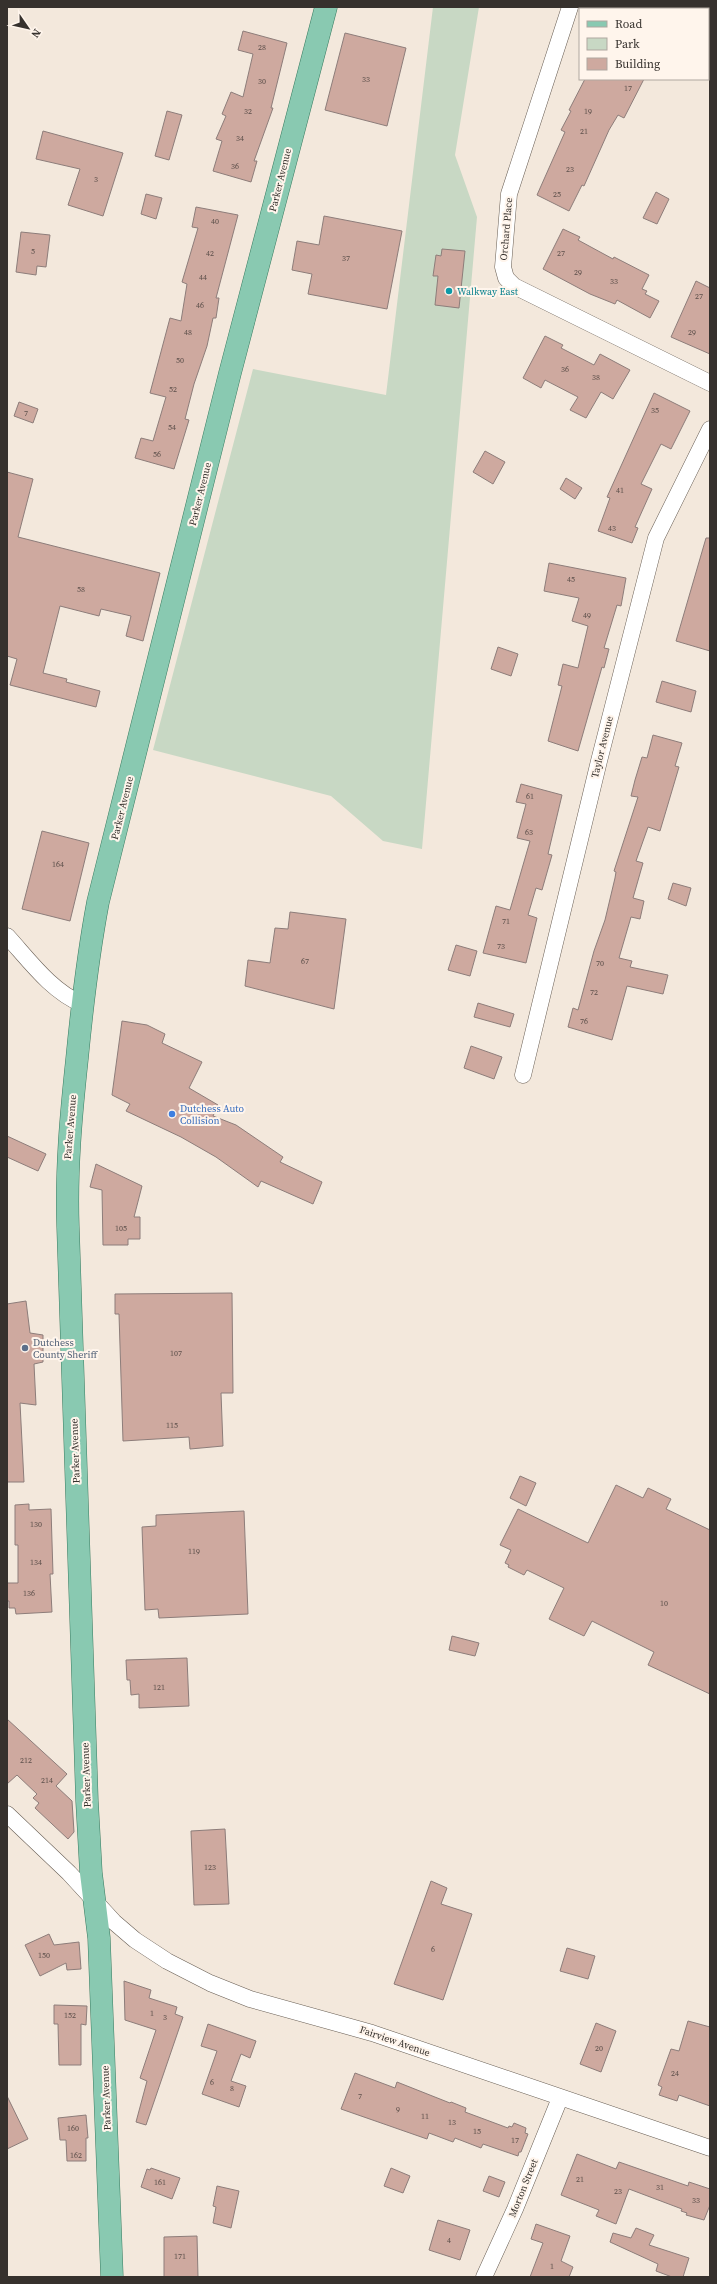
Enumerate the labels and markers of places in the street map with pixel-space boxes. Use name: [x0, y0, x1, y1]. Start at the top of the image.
place label: Walkway East: [457, 285, 519, 298]
marker: Walkway East: [444, 286, 454, 296]
place label: Dutchess Auto Collision: [180, 1102, 245, 1127]
marker: Dutchess Auto Collision: [167, 1109, 177, 1119]
place label: Dutchess County Sheriff: [33, 1336, 99, 1361]
marker: Dutchess County Sheriff: [20, 1343, 30, 1353]

